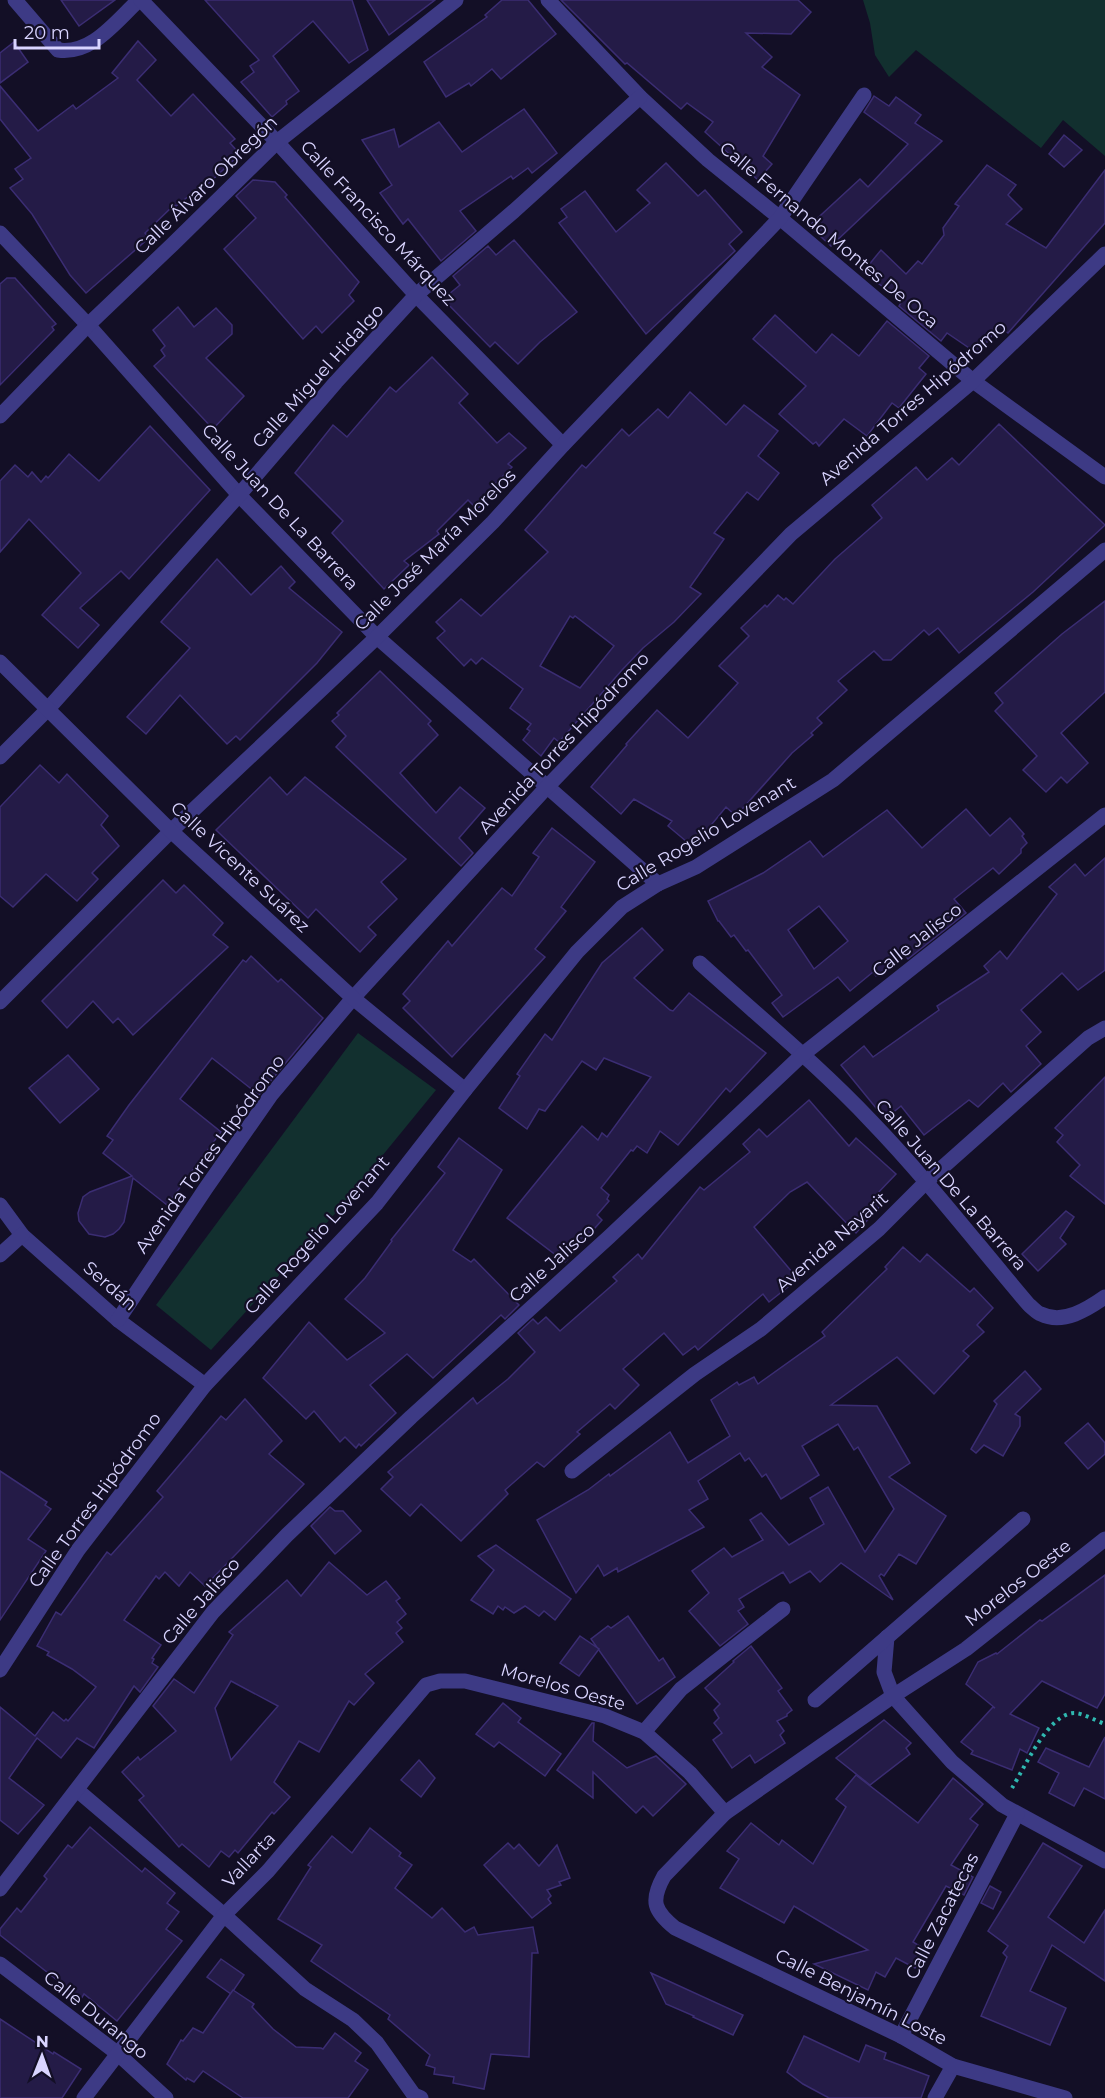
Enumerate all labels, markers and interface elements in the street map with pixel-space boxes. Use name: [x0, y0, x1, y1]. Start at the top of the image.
scale bar: [15, 12, 99, 50]
text: 20 m: [24, 22, 70, 44]
street label: Calle Álvaro Obregón: [130, 111, 282, 259]
street label: Calle Francisco Márquez: [296, 136, 460, 310]
street label: Calle Fernando Montes De Oca: [715, 137, 943, 333]
street label: Calle Miguel Hidalgo: [248, 299, 388, 453]
street label: Avenida Torres Hipódromo: [815, 316, 1011, 490]
street label: Calle Juan De La Barrera: [197, 419, 363, 595]
street label: Calle José María Morelos: [350, 464, 521, 635]
street label: Avenida Torres Hipódromo: [474, 648, 654, 838]
street label: Calle Rogelio Lovenant: [612, 772, 800, 896]
street label: Calle Vicente Suárez: [166, 797, 314, 937]
street label: Calle Jalisco: [868, 898, 966, 982]
street label: Avenida Torres Hipódromo: [130, 1050, 290, 1258]
street label: Calle Juan De La Barrera: [871, 1095, 1031, 1275]
street label: Calle Rogelio Lovenant: [240, 1151, 394, 1319]
street label: Avenida Nayarit: [771, 1187, 893, 1297]
street label: Calle Jalisco: [505, 1219, 599, 1307]
street label: Serdán: [79, 1257, 141, 1315]
street label: Calle Torres Hipódromo: [24, 1408, 166, 1592]
street label: Morelos Oeste: [961, 1535, 1076, 1631]
street label: Calle Jalisco: [157, 1553, 245, 1649]
street label: Morelos Oeste: [498, 1659, 628, 1715]
street label: Vallarta: [218, 1828, 280, 1892]
street label: Calle Zacatecas: [901, 1849, 983, 1983]
street label: Calle Benjamín Loste: [771, 1944, 951, 2050]
street label: Calle Durango: [39, 1966, 153, 2064]
north arrow: [12, 2026, 72, 2086]
text: N: [36, 2032, 49, 2051]

